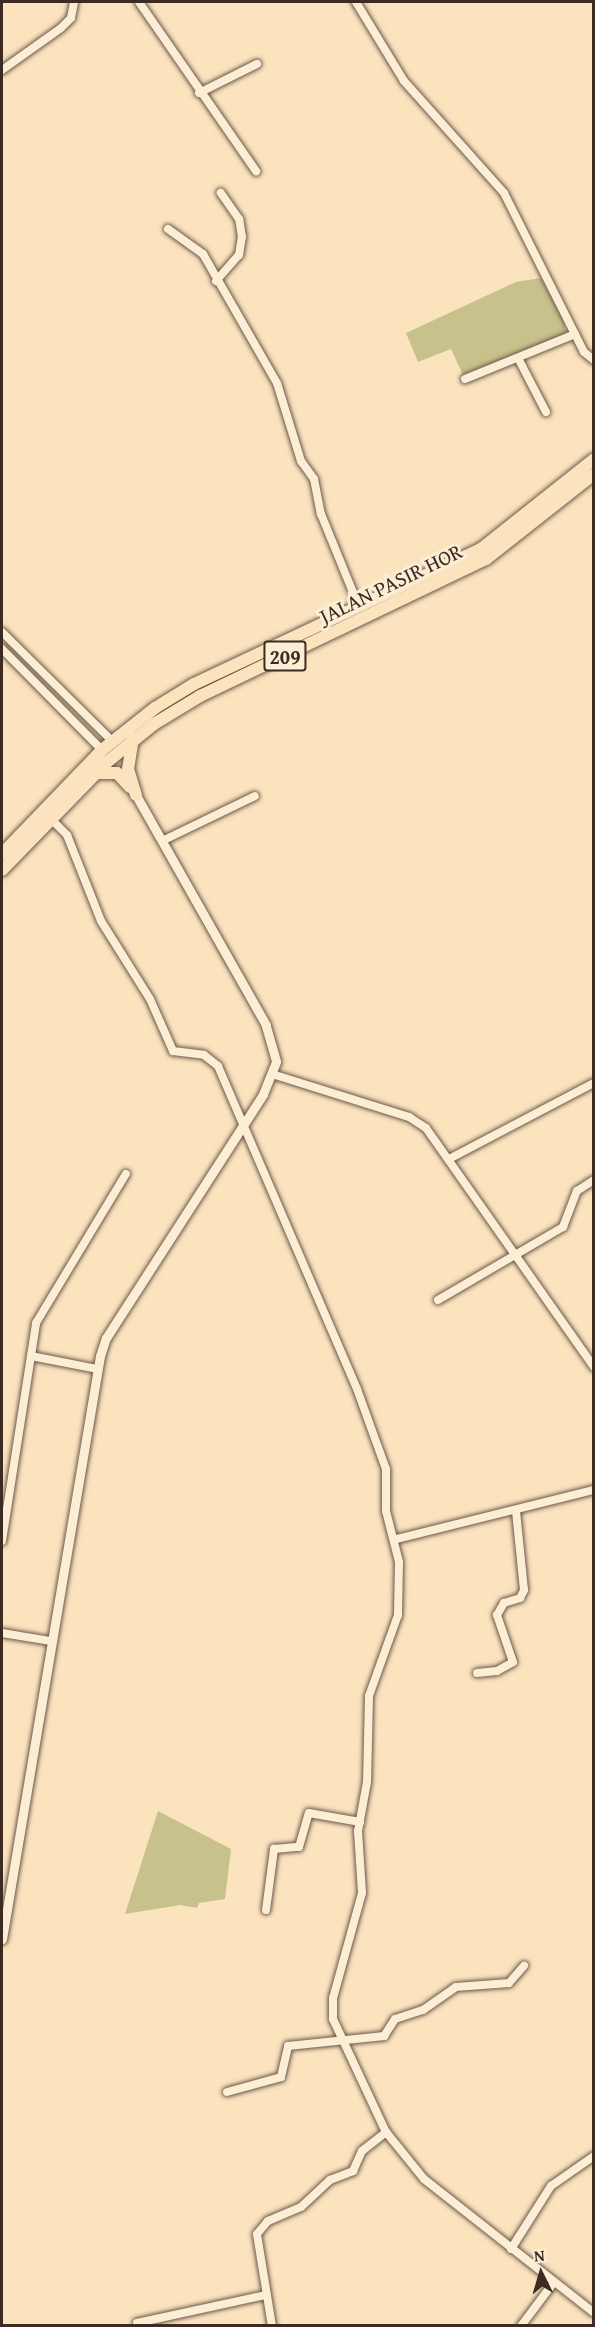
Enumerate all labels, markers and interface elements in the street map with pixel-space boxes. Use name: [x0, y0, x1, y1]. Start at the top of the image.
street label: JALAN PASIR HOR: [316, 539, 466, 629]
road number: 209: [262, 639, 308, 673]
north arrow: [511, 2243, 571, 2303]
text: N: [533, 2243, 546, 2267]

